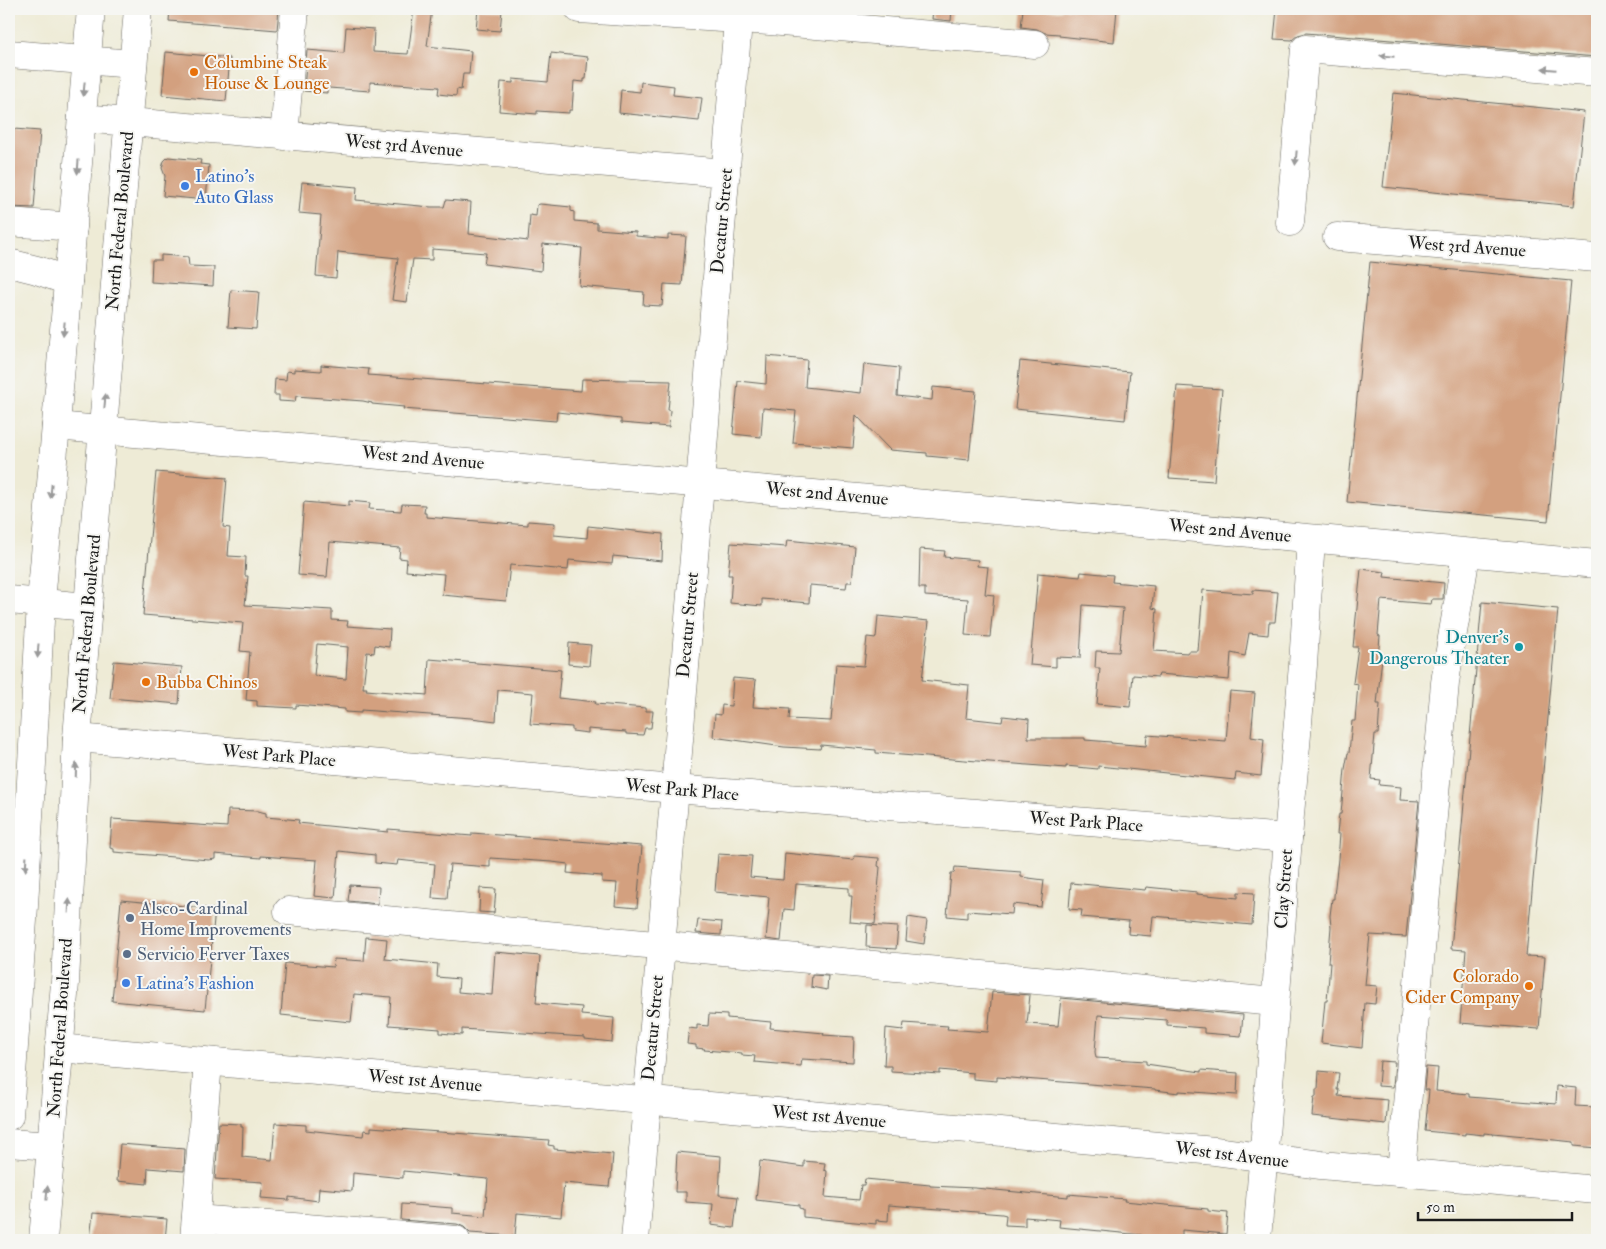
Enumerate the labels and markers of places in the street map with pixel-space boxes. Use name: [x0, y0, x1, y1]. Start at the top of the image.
place label: Columbine Steak House & Lounge: [204, 51, 330, 95]
marker: Columbine Steak House & Lounge: [188, 66, 200, 78]
place label: Latino's Auto Glass: [194, 165, 273, 209]
marker: Latino's Auto Glass: [179, 180, 191, 192]
place label: Denver's Dangerous Theater: [1369, 626, 1509, 670]
marker: Denver's Dangerous Theater: [1513, 641, 1525, 653]
place label: Bubba Chinos: [156, 671, 257, 694]
marker: Bubba Chinos: [140, 676, 152, 688]
place label: Alsco-Cardinal Home Improvements: [139, 897, 292, 941]
marker: Alsco-Cardinal Home Improvements: [124, 912, 136, 924]
place label: Servicio Ferver Taxes: [137, 943, 289, 966]
marker: Servicio Ferver Taxes: [121, 948, 133, 960]
place label: Colorado Cider Company: [1405, 965, 1520, 1009]
place label: Latina's Fashion: [136, 972, 254, 995]
marker: Latina's Fashion: [120, 977, 132, 989]
marker: Colorado Cider Company: [1523, 980, 1535, 992]

